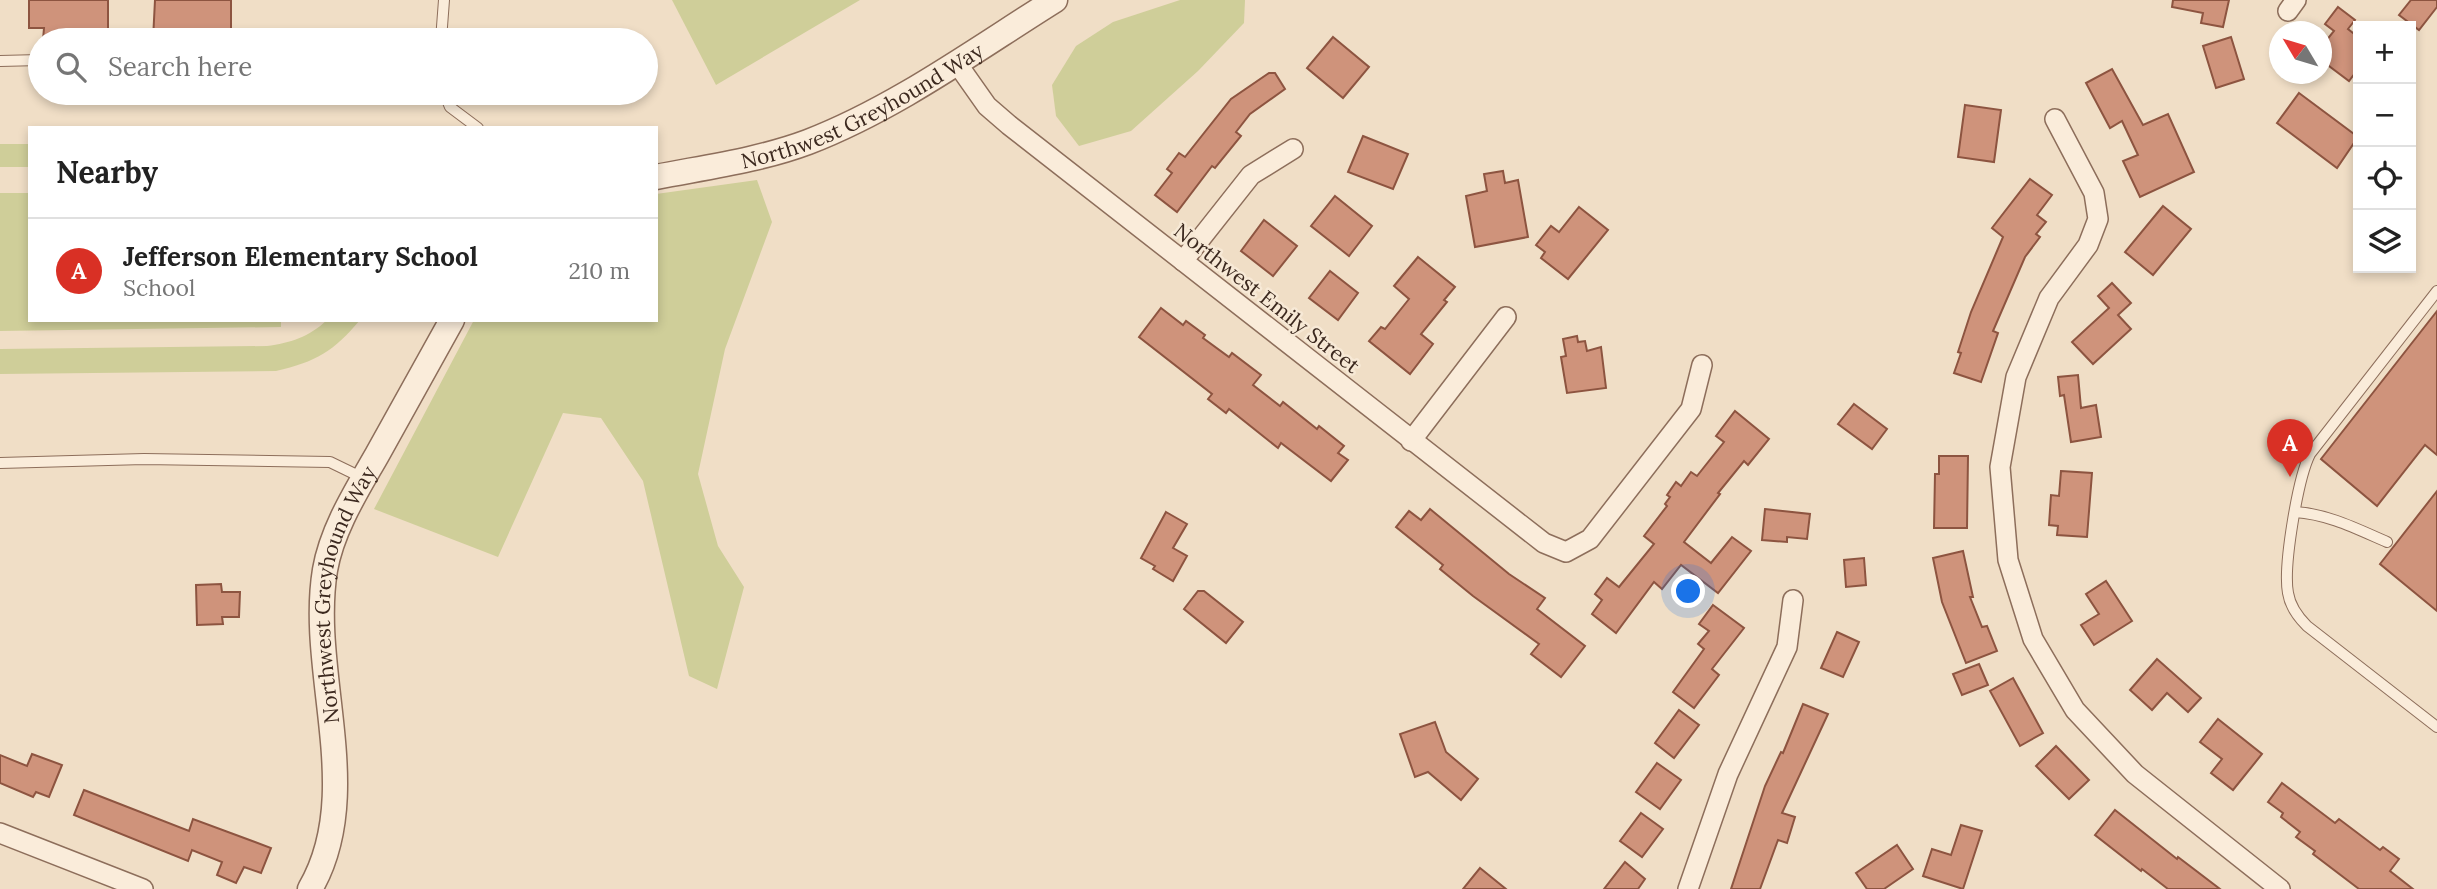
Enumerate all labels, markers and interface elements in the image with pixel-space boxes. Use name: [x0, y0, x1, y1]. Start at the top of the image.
north arrow: [2269, 21, 2332, 84]
map controls: [2353, 21, 2416, 273]
button: +: [2353, 21, 2416, 84]
search box: [28, 28, 658, 105]
street label: Northwest Greyhound Way: [738, 36, 988, 174]
icon: search: [52, 48, 90, 86]
text: Search here: [108, 50, 252, 83]
button: −: [2353, 84, 2416, 147]
button: locate: [2353, 147, 2416, 210]
text: Nearby: [56, 153, 158, 191]
button: layers: [2353, 210, 2416, 273]
street label: Northwest Emily Street: [1169, 217, 1366, 380]
text: Jefferson Elementary School: [123, 240, 478, 273]
text: A: [71, 256, 87, 285]
text: 210 m: [568, 256, 630, 285]
text: School: [123, 273, 195, 302]
pin: A: [2267, 419, 2313, 477]
street label: Northwest Greyhound Way: [308, 461, 381, 725]
your location: [1671, 574, 1705, 608]

